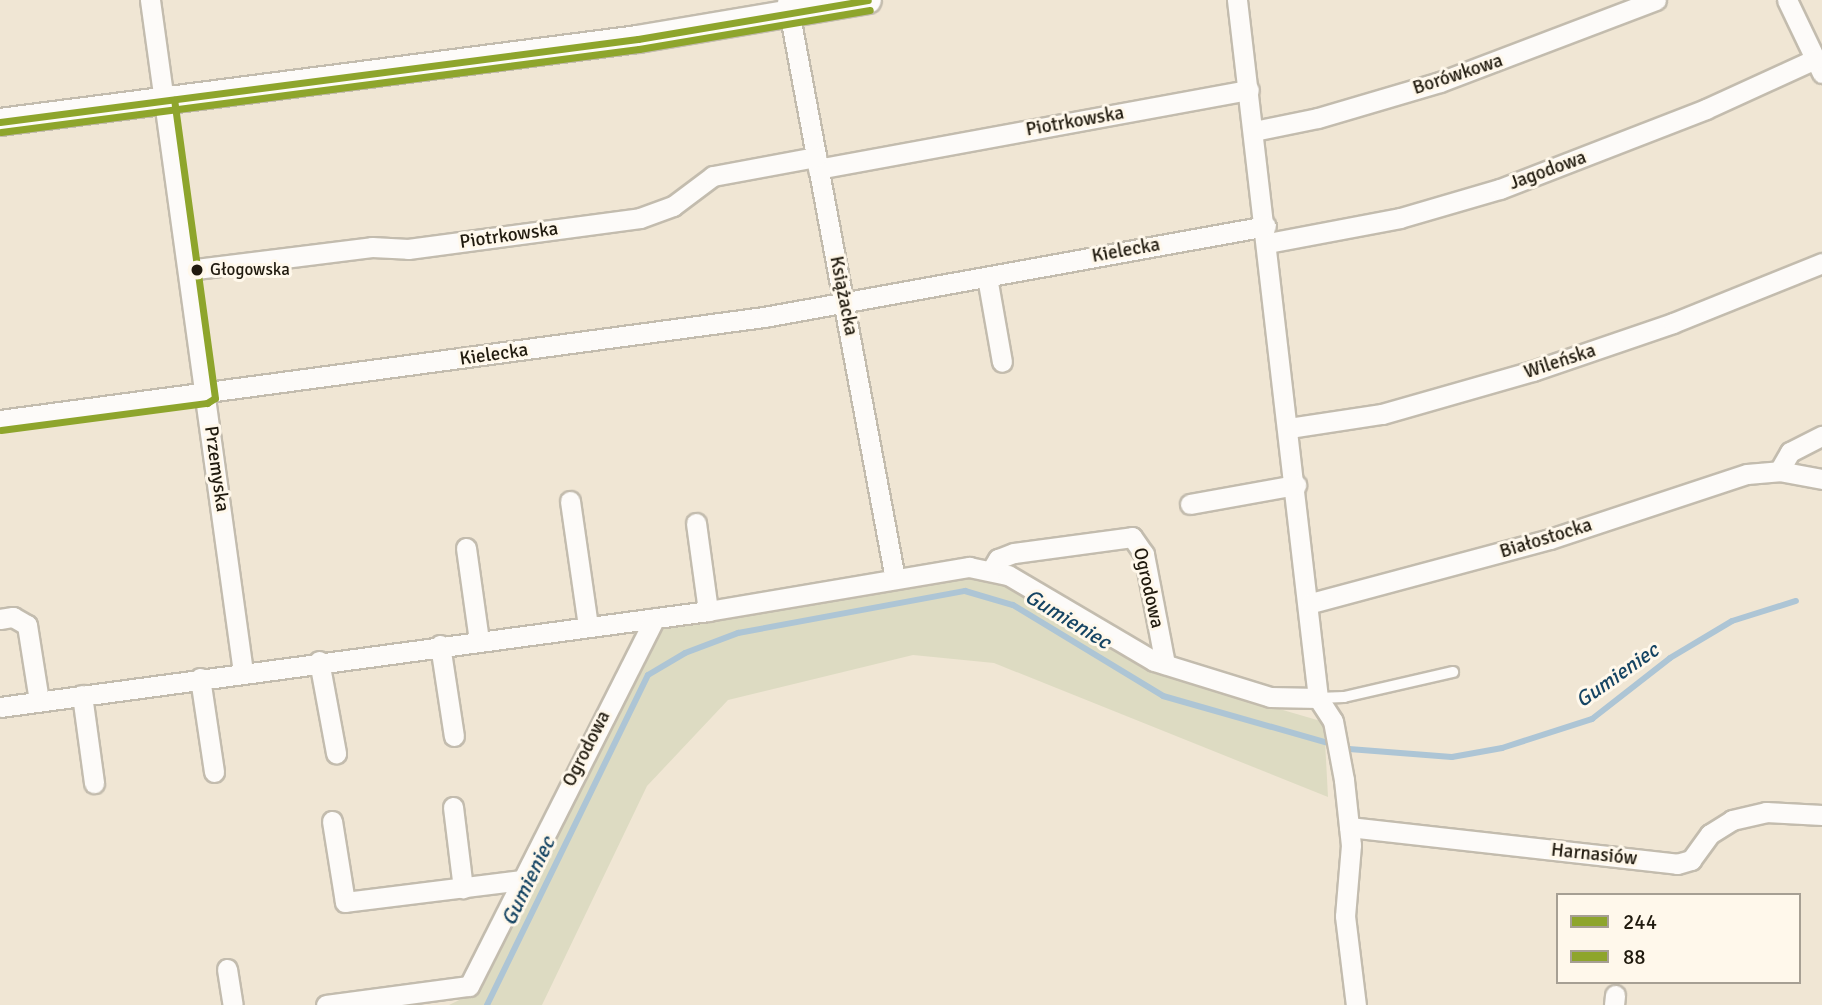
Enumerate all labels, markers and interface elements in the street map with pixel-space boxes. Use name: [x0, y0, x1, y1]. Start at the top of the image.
street label: Borówkowa: [1410, 50, 1506, 100]
street label: Piotrkowska: [1024, 102, 1126, 142]
street label: Jagodowa: [1506, 147, 1590, 195]
street label: Piotrkowska: [458, 218, 560, 254]
street label: Kielecka: [1090, 234, 1162, 268]
street label: Książacka: [824, 254, 862, 338]
place label: Głogowska: [210, 260, 290, 280]
marker: Głogowska: [190, 263, 204, 277]
street label: Kielecka: [458, 339, 530, 371]
street label: Wileńska: [1521, 340, 1599, 384]
street label: Przemyska: [199, 425, 233, 513]
street label: Białostocka: [1497, 514, 1595, 564]
street label: Ogrodowa: [1128, 545, 1168, 631]
water label: Gumieniec: [1021, 584, 1115, 654]
water label: Gumieniec: [1571, 637, 1663, 713]
street label: Ogrodowa: [558, 707, 616, 791]
water label: Gumieniec: [496, 833, 560, 929]
street label: Harnasiów: [1550, 839, 1638, 871]
legend: [1556, 893, 1801, 984]
text: 244: [1623, 909, 1657, 935]
text: 88: [1623, 944, 1646, 970]

